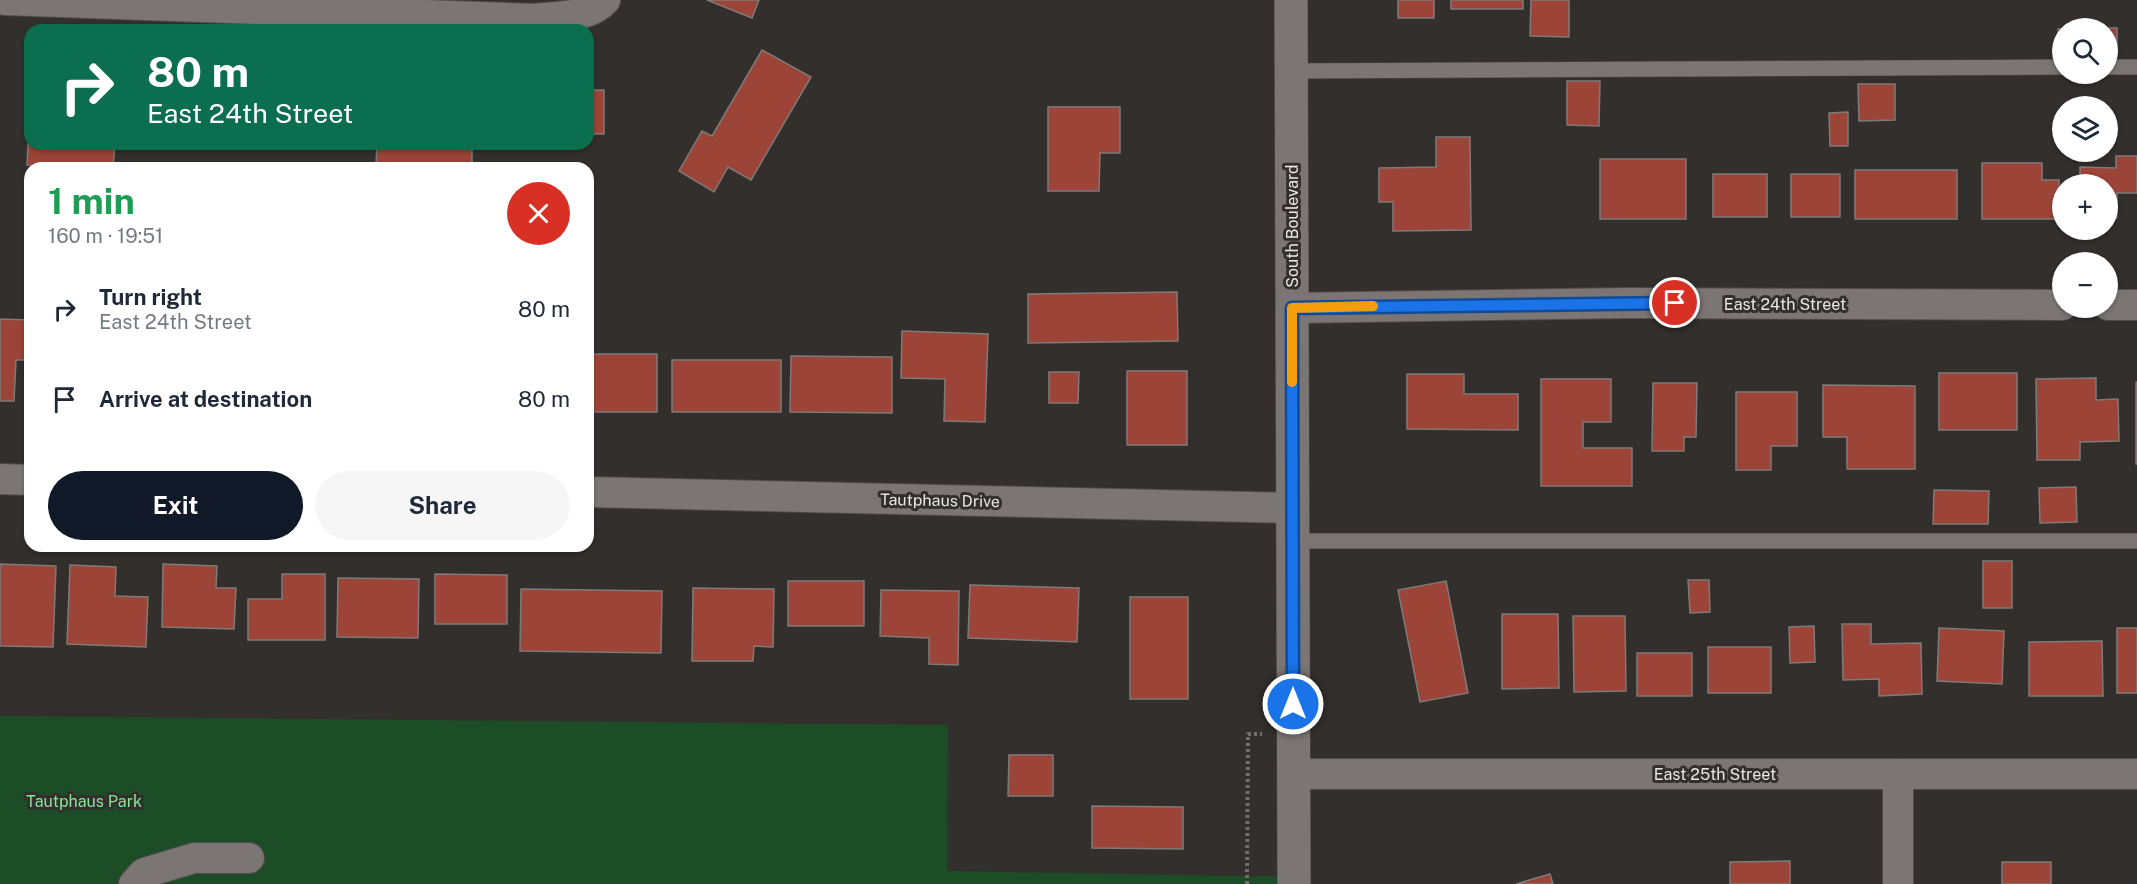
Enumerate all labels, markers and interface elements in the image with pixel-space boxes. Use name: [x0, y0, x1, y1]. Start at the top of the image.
map controls: [2052, 18, 2118, 318]
button: search: [2052, 18, 2118, 84]
text: 80 m: [147, 47, 249, 96]
icon: right: [48, 48, 126, 126]
button: layers: [2052, 96, 2118, 162]
text: East 24th Street: [147, 97, 353, 129]
street label: South Boulevard: [1283, 164, 1302, 288]
button: +: [2052, 174, 2118, 240]
text: 1 min: [48, 180, 135, 222]
button: close: [507, 182, 570, 245]
text: 160 m · 19:51: [48, 224, 163, 248]
button: −: [2052, 252, 2118, 318]
pin: [1649, 277, 1700, 328]
text: Turn right: [99, 284, 202, 310]
icon: arrive: [1658, 286, 1691, 319]
icon: right: [48, 293, 81, 326]
street label: East 24th Street: [1724, 295, 1846, 314]
text: 80 m: [518, 296, 570, 322]
text: East 24th Street: [99, 310, 252, 334]
icon: arrive: [48, 383, 81, 416]
text: Arrive at destination: [99, 386, 312, 412]
text: 80 m: [518, 386, 570, 412]
button: Exit: [48, 471, 303, 540]
button: Share: [315, 471, 570, 540]
street label: Tautphaus Drive: [880, 490, 1000, 511]
position arrow: [1261, 672, 1325, 736]
street label: East 25th Street: [1654, 765, 1776, 784]
park label: Tautphaus Park: [26, 792, 142, 811]

